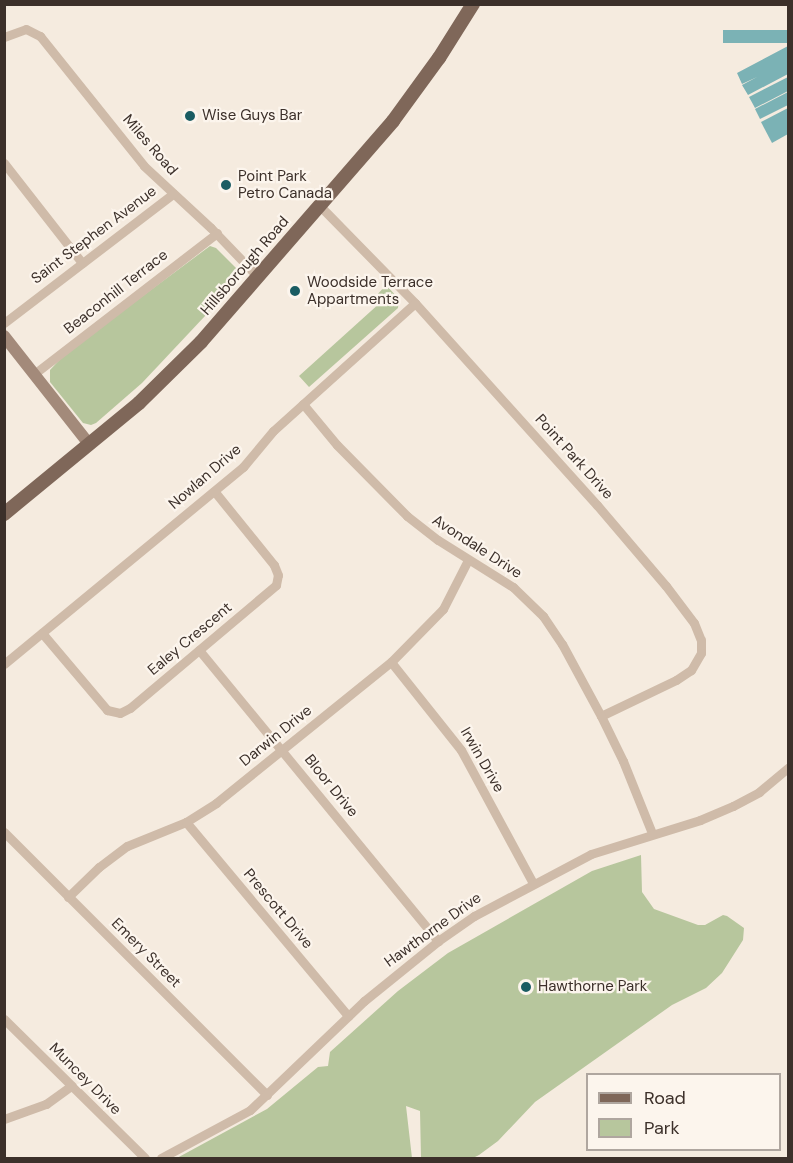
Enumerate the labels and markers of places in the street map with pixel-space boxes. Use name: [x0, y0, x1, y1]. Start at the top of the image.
place label: Wise Guys Bar: [202, 107, 302, 125]
marker: Wise Guys Bar: [183, 109, 197, 123]
place label: Point Park Petro Canada: [238, 167, 332, 202]
marker: Point Park Petro Canada: [219, 178, 233, 192]
place label: Woodside Terrace Appartments: [307, 273, 433, 308]
marker: Woodside Terrace Appartments: [288, 284, 302, 298]
place label: Hawthorne Park: [538, 978, 647, 996]
marker: Hawthorne Park: [519, 980, 533, 994]

